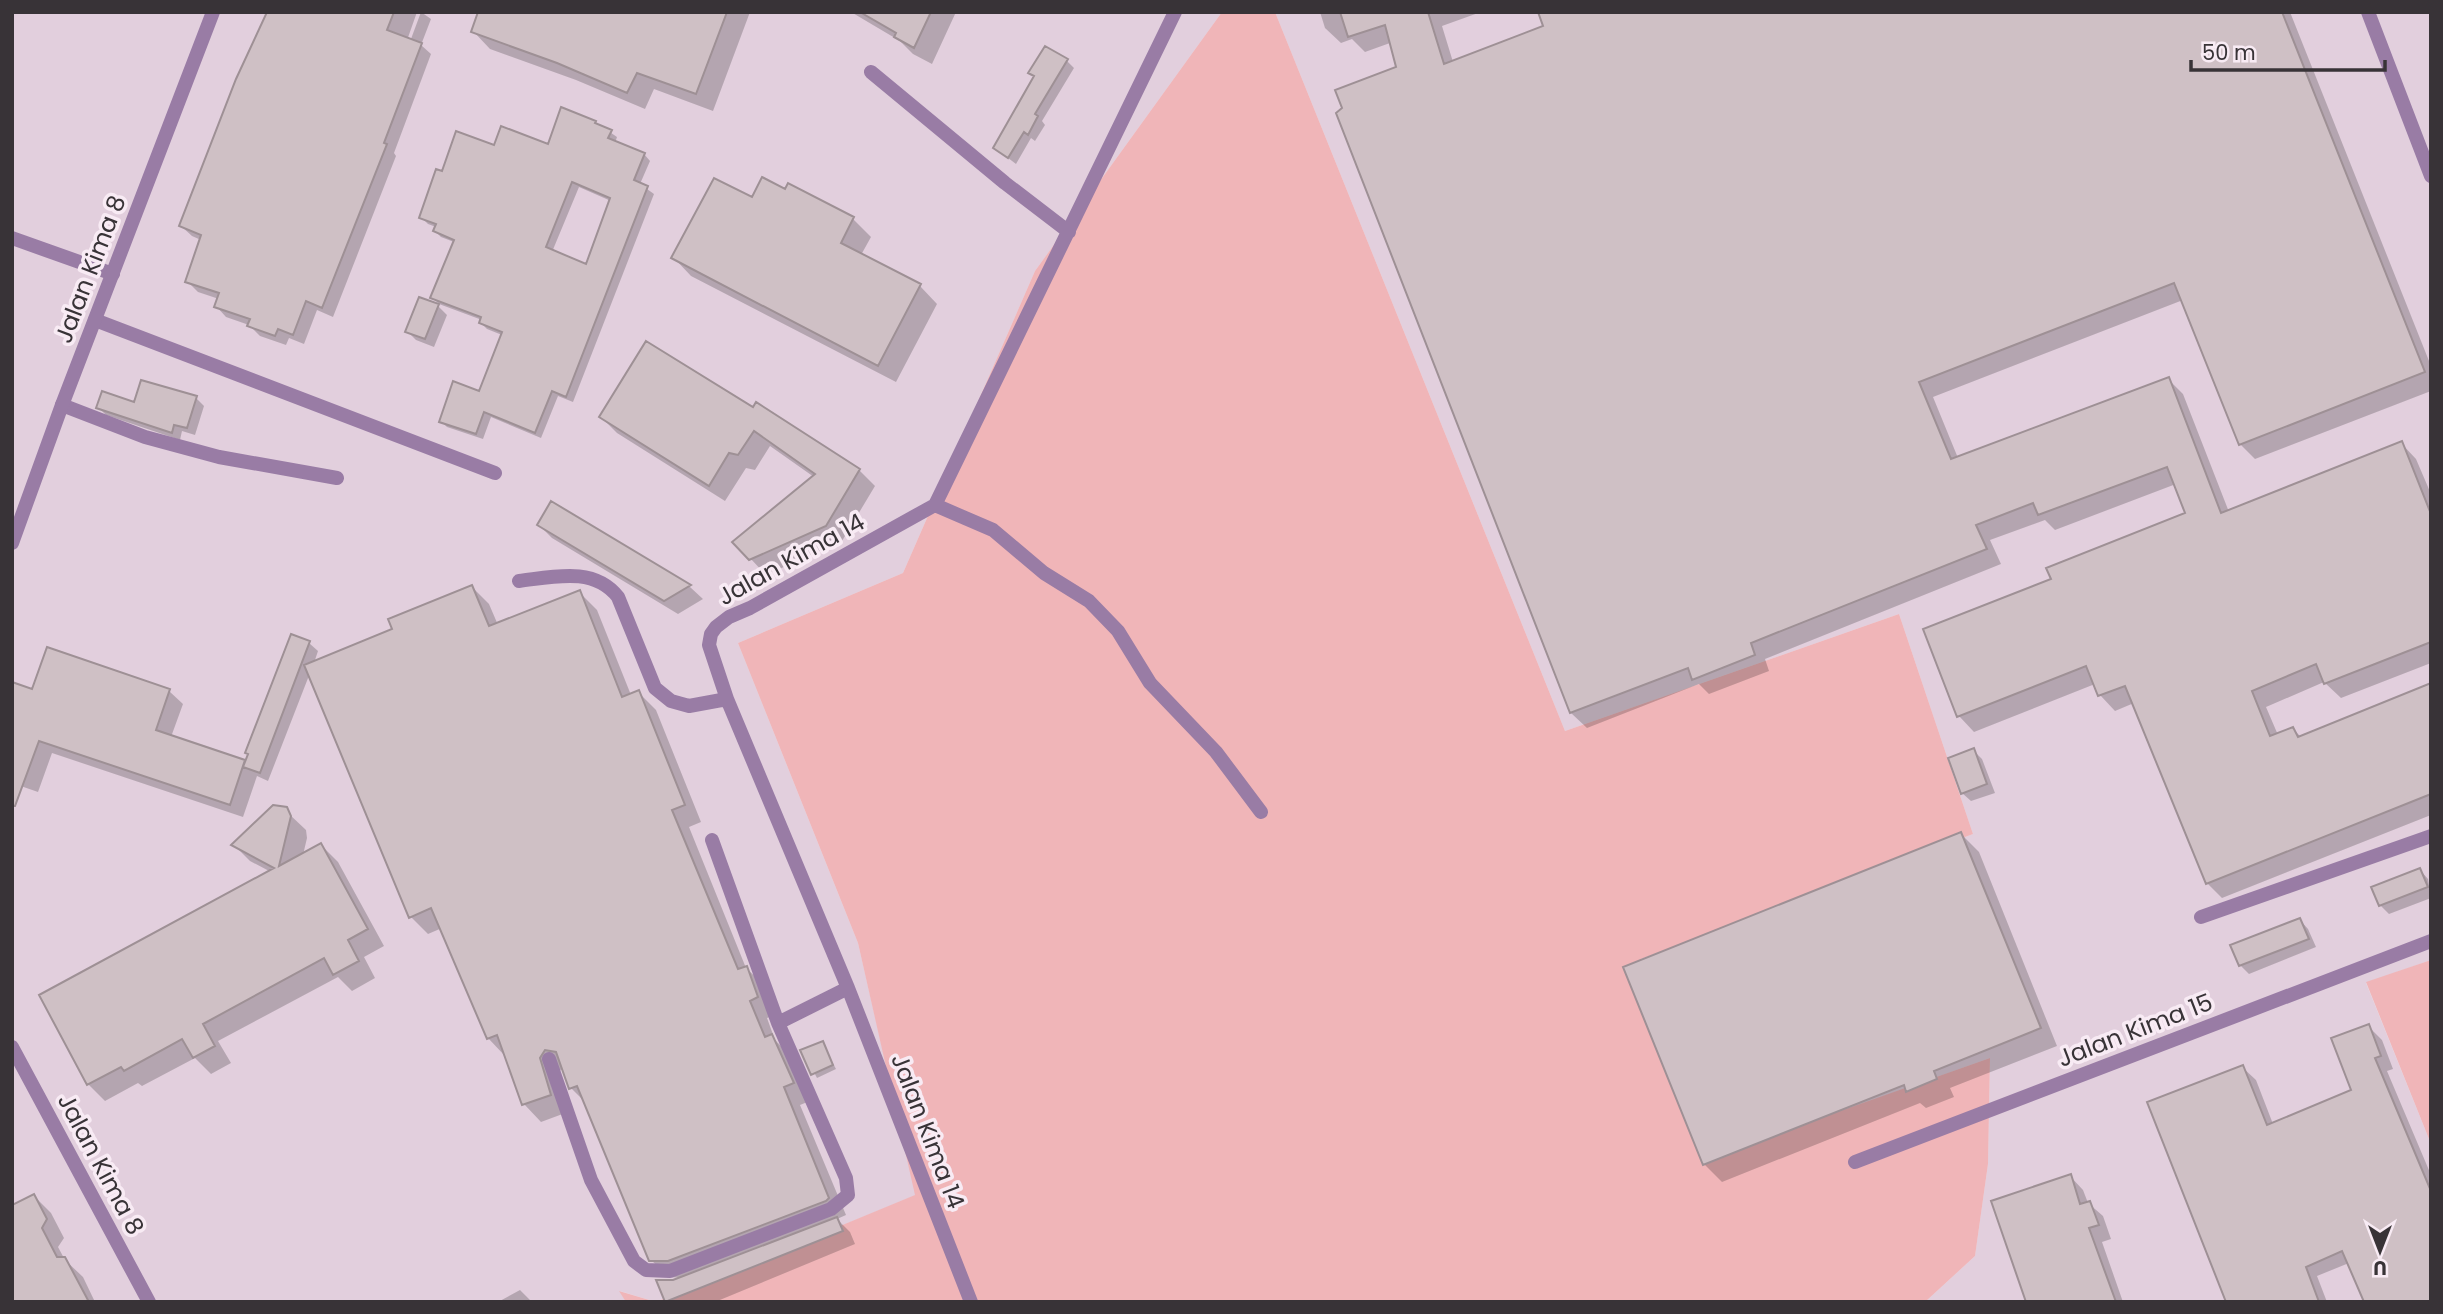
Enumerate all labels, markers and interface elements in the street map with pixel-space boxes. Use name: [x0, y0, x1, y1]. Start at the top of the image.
scale bar: [2191, 28, 2385, 72]
text: 50 m: [2202, 38, 2256, 67]
street label: Jalan Kima 8: [47, 190, 133, 348]
street label: Jalan Kima 14: [712, 505, 870, 613]
street label: Jalan Kima 15: [2053, 985, 2217, 1075]
street label: Jalan Kima 14: [883, 1049, 973, 1213]
street label: Jalan Kima 8: [50, 1088, 152, 1240]
north arrow: [2345, 1216, 2415, 1286]
text: U: [2373, 1254, 2387, 1281]

